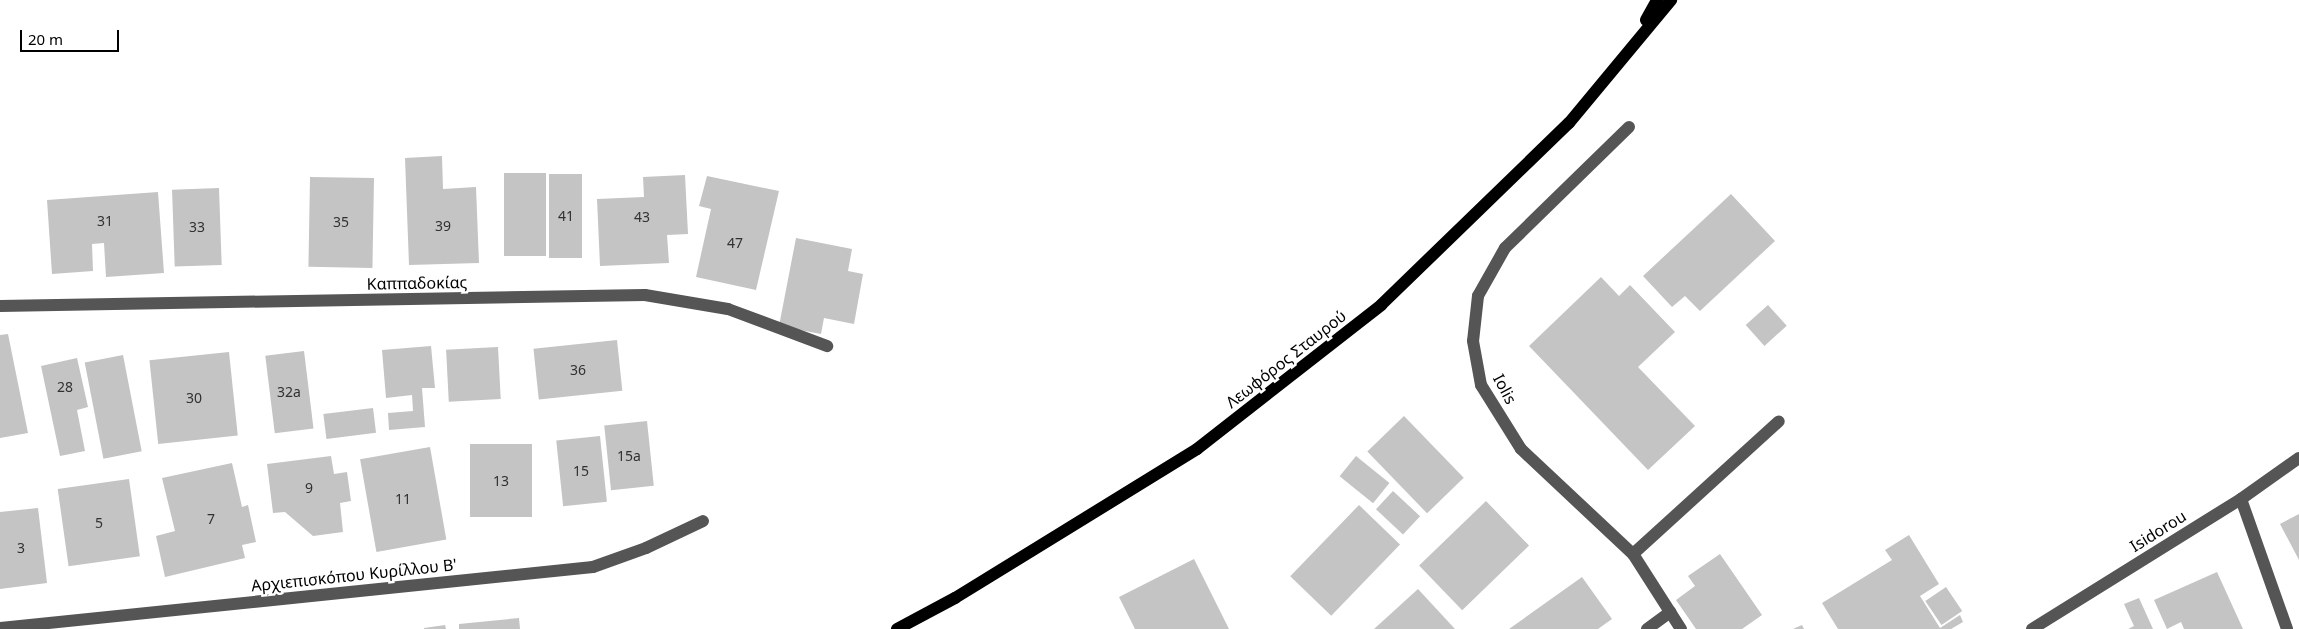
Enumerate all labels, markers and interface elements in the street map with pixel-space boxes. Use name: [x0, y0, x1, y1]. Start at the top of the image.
scale bar: [22, 20, 121, 52]
text: 20 m: [28, 29, 63, 49]
house number: 41: [558, 208, 574, 224]
house number: 43: [634, 209, 650, 225]
house number: 31: [97, 213, 113, 229]
house number: 35: [333, 214, 349, 230]
house number: 39: [435, 218, 451, 234]
house number: 33: [189, 219, 205, 235]
house number: 47: [727, 235, 743, 251]
street label: Καππαδοκίας: [367, 273, 467, 293]
street label: Λεωφόρος Σταυρού: [1222, 306, 1350, 412]
house number: 36: [570, 362, 586, 378]
street label: Iolis: [1489, 371, 1521, 407]
house number: 28: [57, 379, 73, 395]
house number: 32a: [277, 384, 301, 400]
house number: 30: [186, 390, 202, 406]
house number: 15a: [617, 448, 641, 464]
house number: 15: [573, 463, 589, 479]
house number: 13: [493, 473, 509, 489]
house number: 9: [305, 480, 313, 496]
house number: 11: [395, 491, 411, 507]
street label: Isidorou: [2126, 506, 2190, 556]
house number: 7: [207, 511, 215, 527]
house number: 5: [95, 515, 103, 531]
house number: 3: [17, 540, 25, 556]
street label: Αρχιεπισκόπου Κυρίλλου Β': [250, 555, 458, 595]

